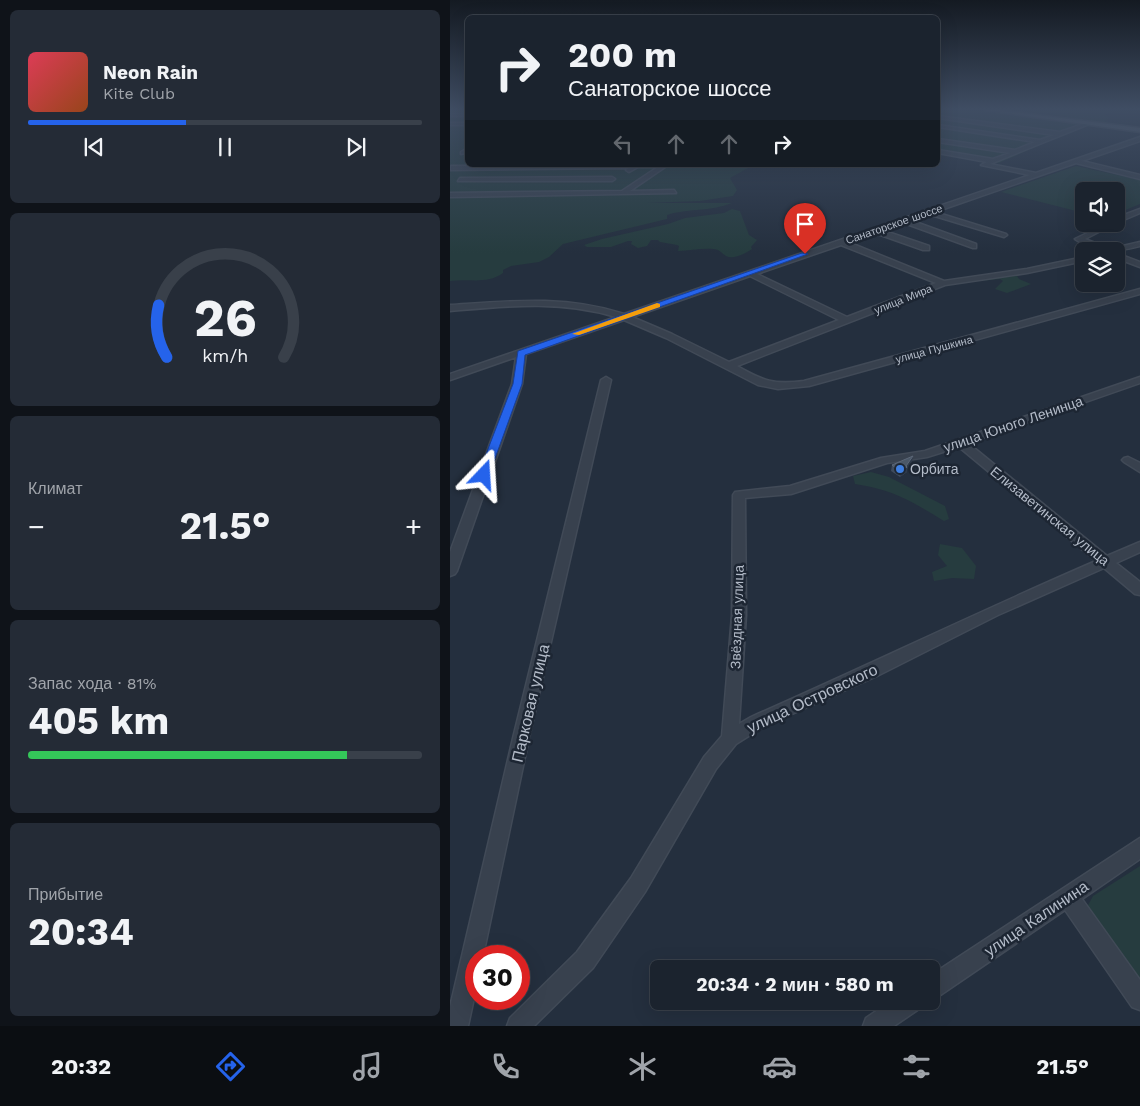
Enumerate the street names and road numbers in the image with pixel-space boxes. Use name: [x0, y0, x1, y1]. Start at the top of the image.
street label: Санаторское шоссе: [844, 202, 944, 247]
street label: улица Мира: [872, 282, 935, 317]
street label: улица Пушкина: [894, 333, 975, 366]
street label: улица Юного Ленинца: [941, 393, 1085, 455]
street label: Елизаветинская улица: [987, 463, 1113, 569]
street label: Звёздная улица: [727, 564, 747, 669]
street label: Парковая улица: [508, 642, 553, 764]
street label: улица Островского: [744, 660, 881, 737]
street label: улица Калинина: [981, 877, 1092, 960]

